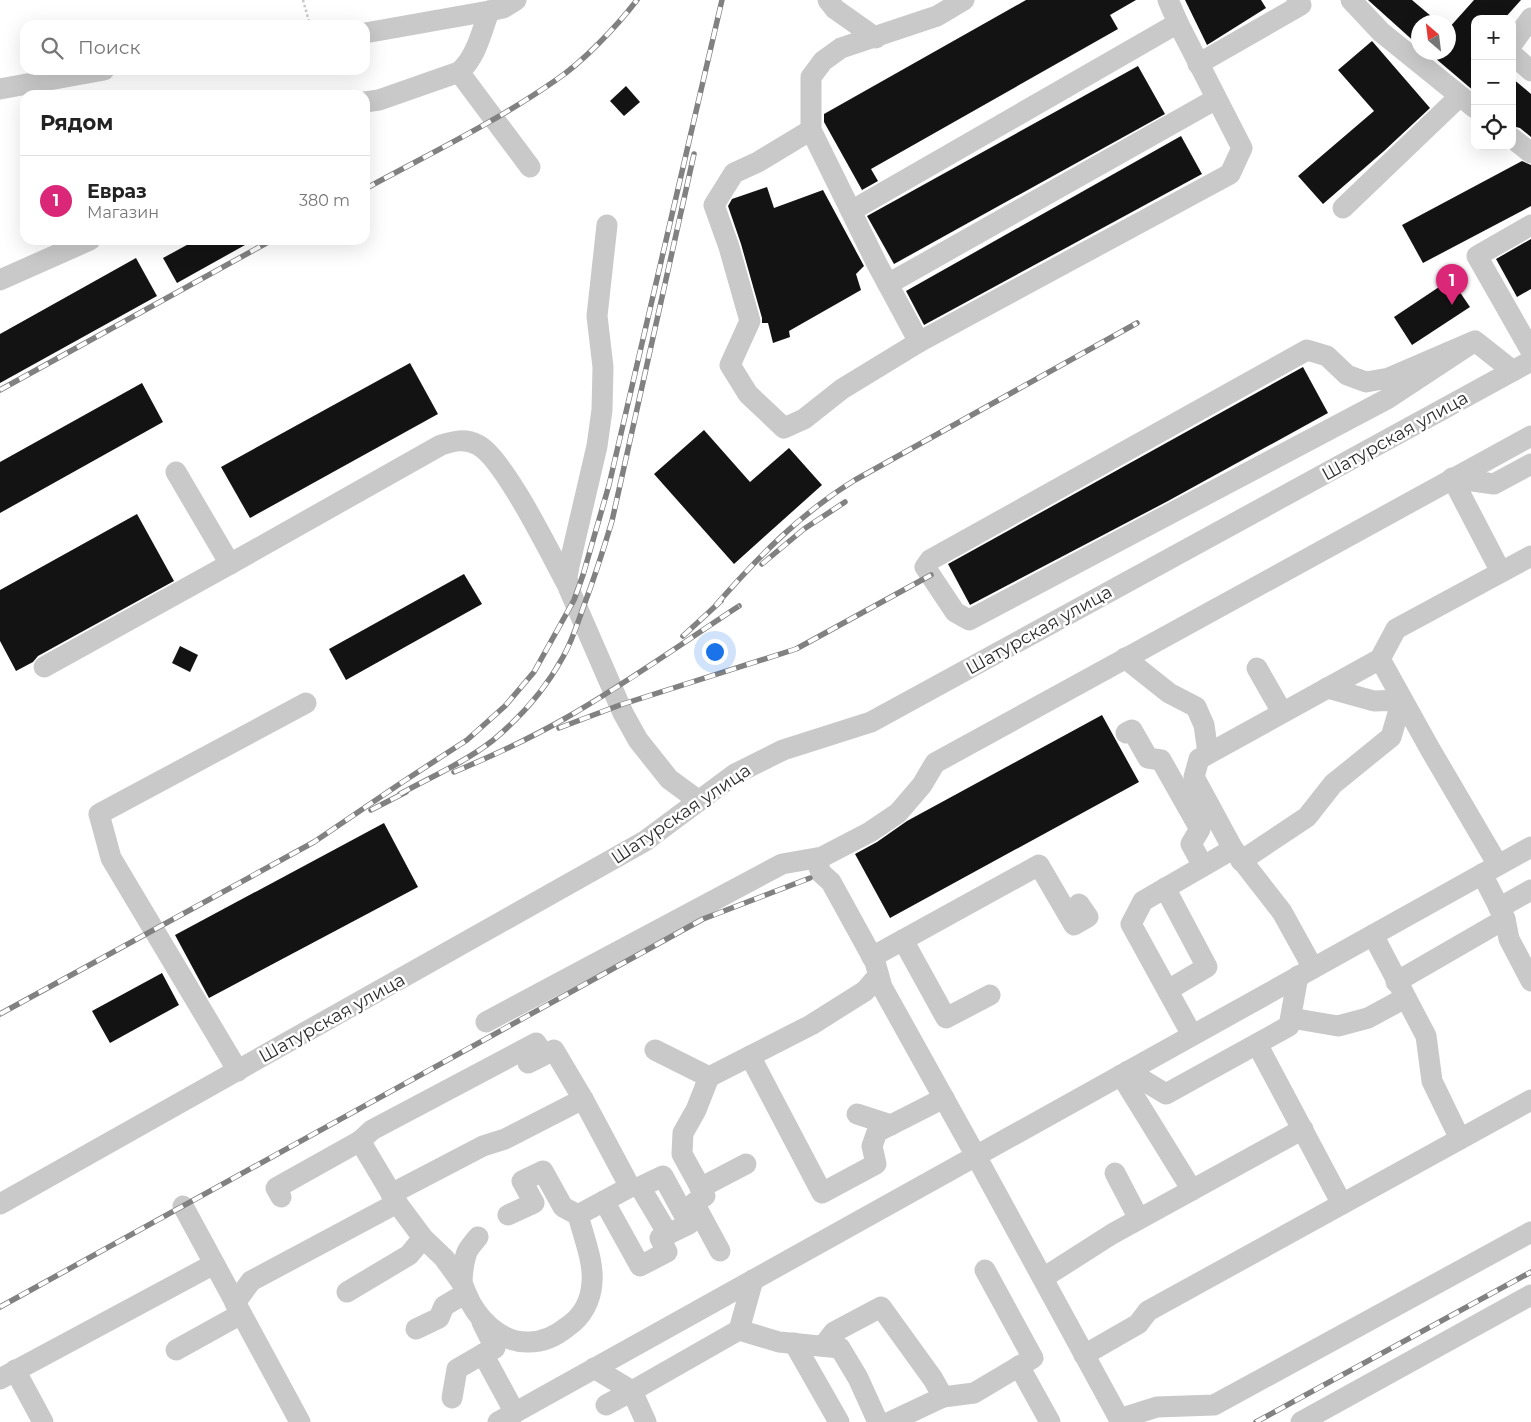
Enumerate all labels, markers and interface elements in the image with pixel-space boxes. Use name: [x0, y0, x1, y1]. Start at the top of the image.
north arrow: [1411, 15, 1456, 60]
map controls: [1471, 15, 1516, 150]
button: +: [1471, 15, 1516, 60]
search box: [20, 20, 370, 75]
icon: search: [38, 34, 66, 62]
text: Поиск: [78, 36, 141, 59]
button: −: [1471, 60, 1516, 105]
button: locate: [1471, 105, 1516, 150]
text: Рядом: [40, 110, 113, 135]
text: Евраз: [87, 180, 147, 203]
text: 1: [53, 191, 59, 210]
text: 380 m: [299, 191, 350, 210]
text: Магазин: [87, 203, 159, 222]
pin: 1: [1436, 264, 1468, 305]
street label: Шатурская улица: [1318, 387, 1472, 485]
street label: Шатурская улица: [962, 581, 1116, 679]
your location: [702, 639, 728, 665]
street label: Шатурская улица: [607, 759, 755, 869]
street label: Шатурская улица: [255, 969, 409, 1067]

